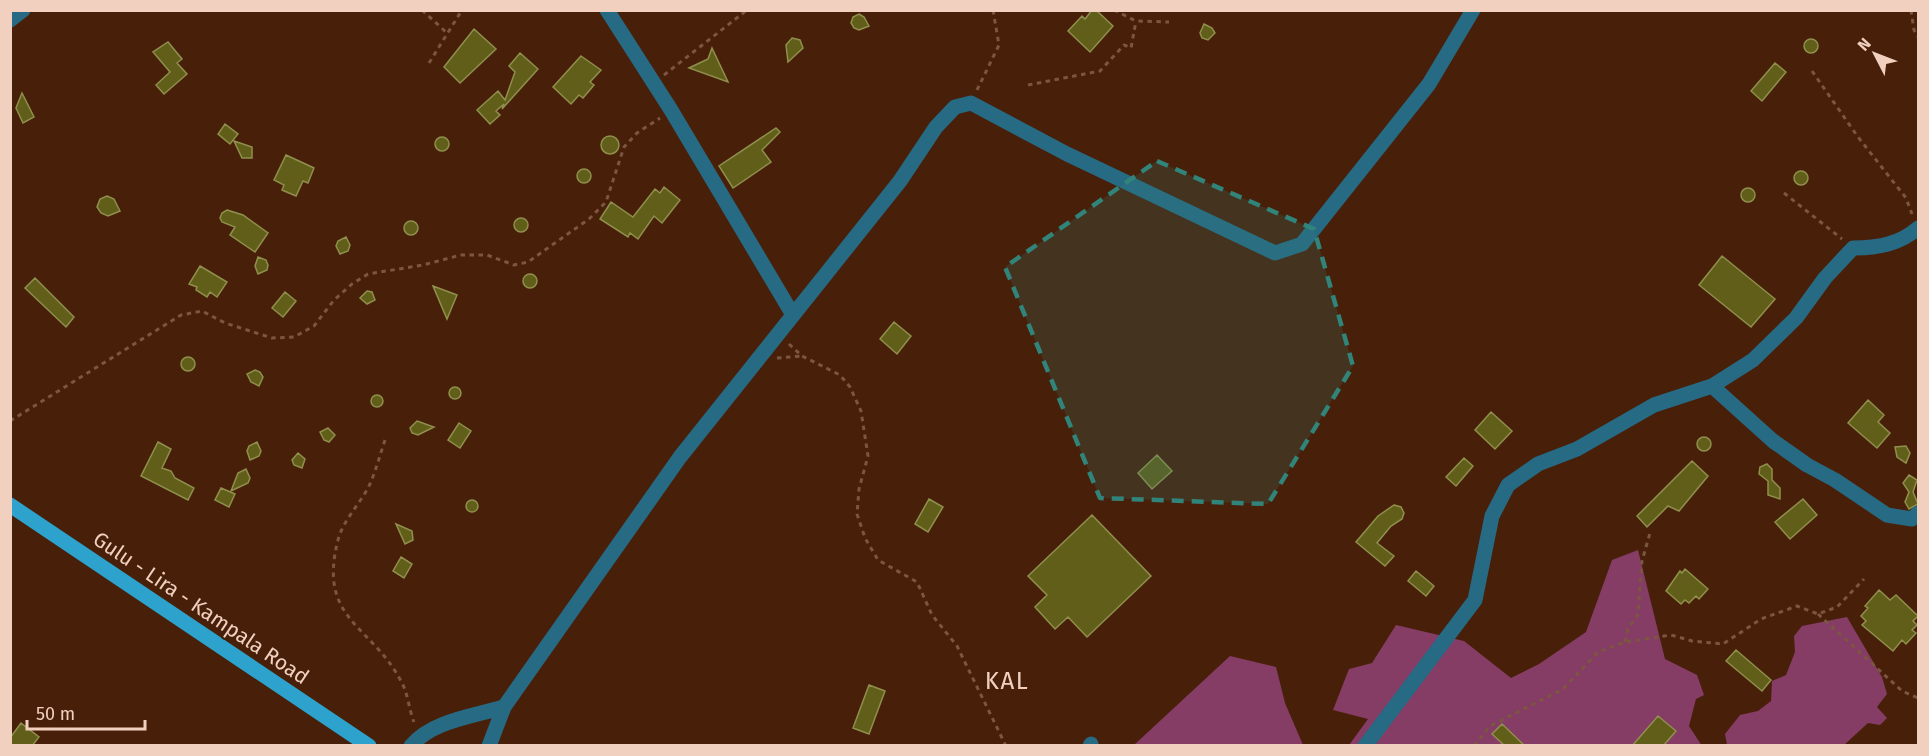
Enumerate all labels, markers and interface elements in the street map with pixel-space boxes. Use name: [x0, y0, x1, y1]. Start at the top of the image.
north arrow: [1845, 24, 1905, 84]
text: N: [1854, 34, 1875, 55]
street label: Gulu - Lira - Kampala Road: [88, 526, 314, 690]
district label: KAL: [985, 667, 1029, 695]
scale bar: [27, 693, 146, 731]
text: 50 m: [36, 703, 75, 725]

